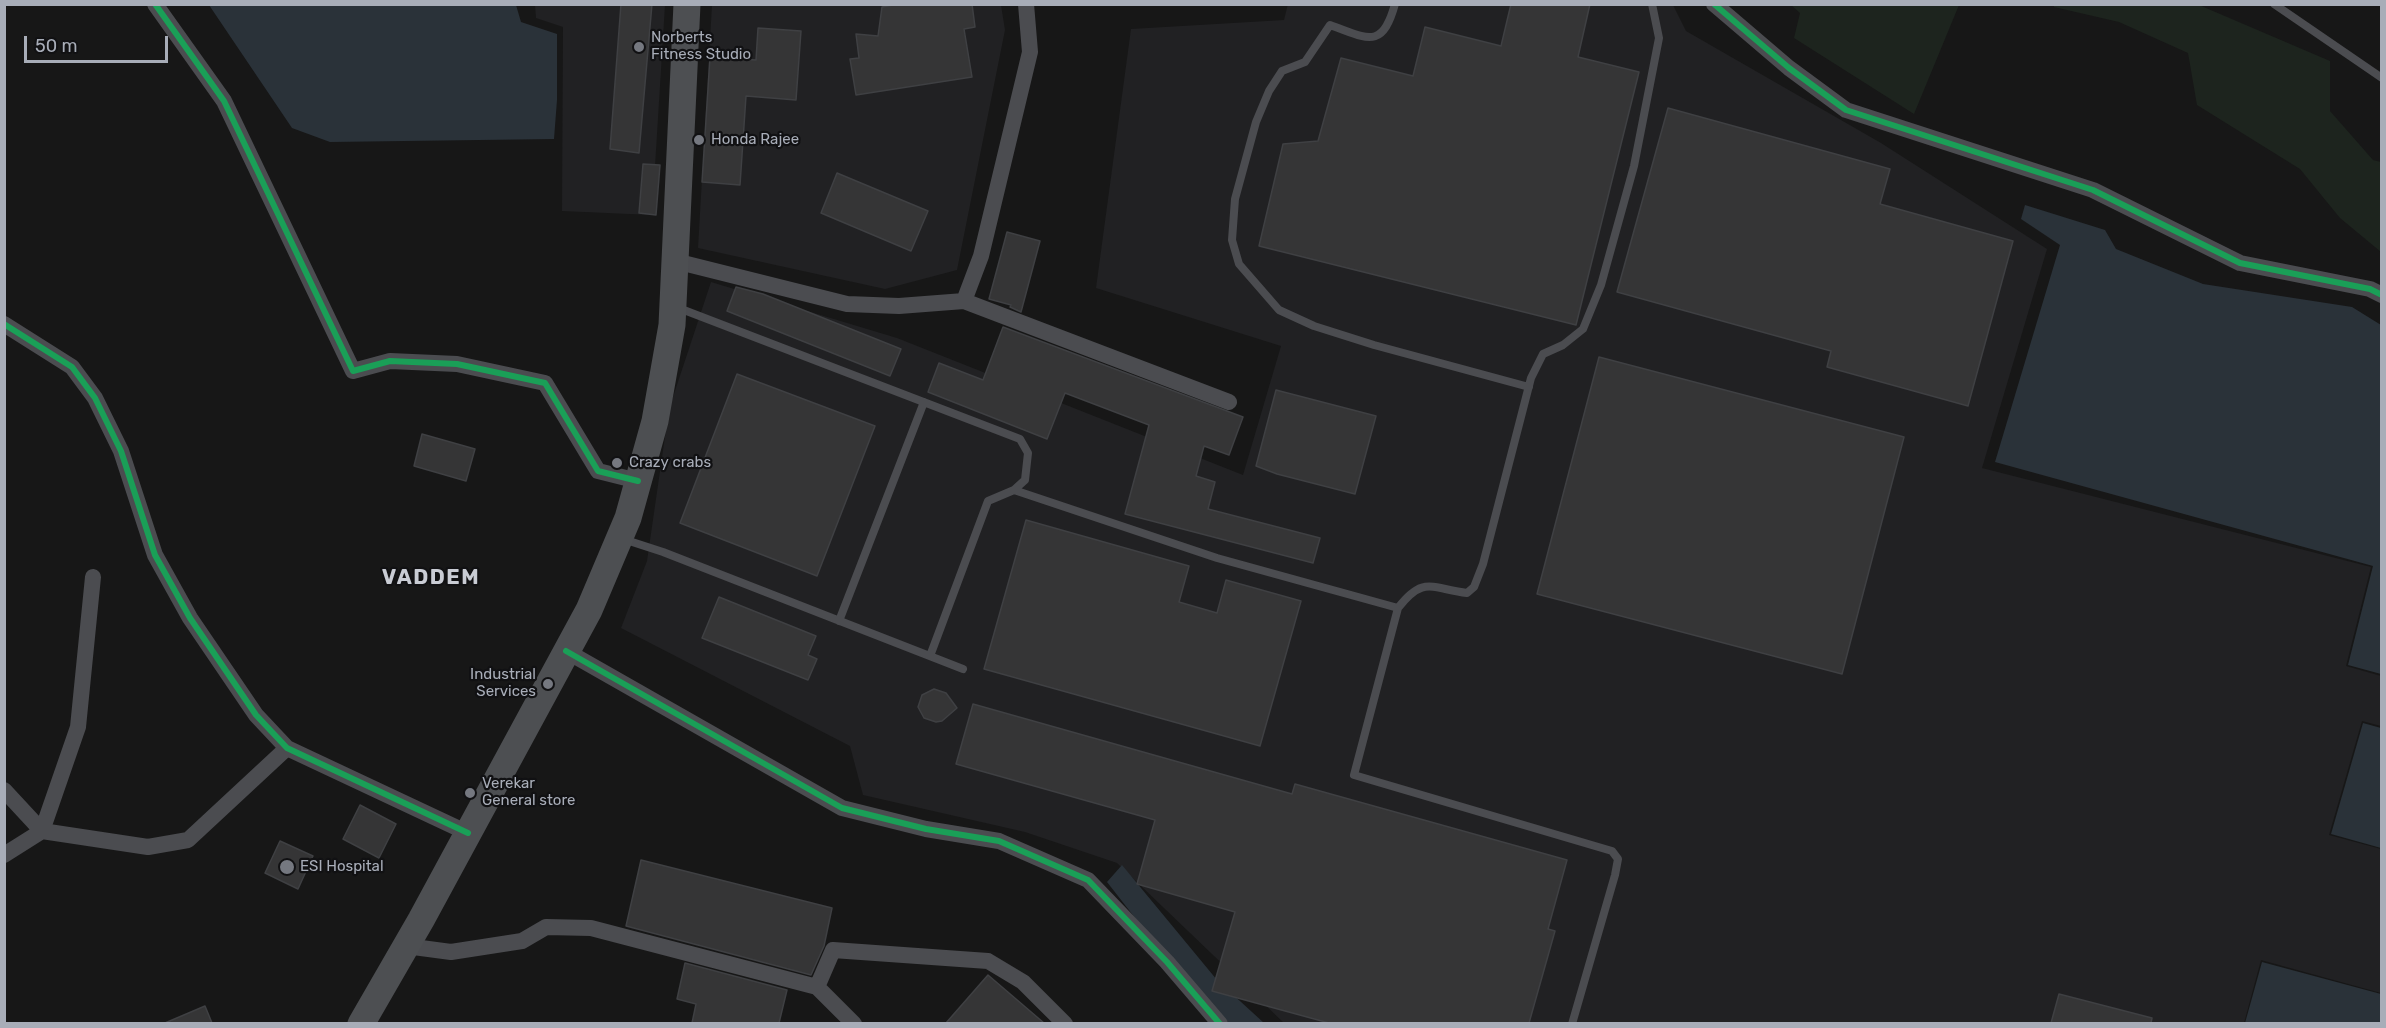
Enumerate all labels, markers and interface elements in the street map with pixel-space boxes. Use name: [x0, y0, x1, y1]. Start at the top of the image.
scale bar: [27, 24, 171, 62]
place label: Norberts Fitness Studio: [651, 29, 751, 64]
text: 50 m: [35, 35, 78, 57]
marker: Norberts Fitness Studio: [632, 40, 646, 54]
place label: Honda Rajee: [711, 131, 799, 149]
marker: Honda Rajee: [692, 133, 706, 147]
place label: Crazy crabs: [629, 454, 711, 472]
marker: Crazy crabs: [610, 456, 624, 470]
district label: VADDEM: [382, 565, 480, 591]
place label: Industrial Services: [470, 666, 536, 701]
marker: Industrial Services: [541, 677, 555, 691]
place label: Verekar General store: [482, 775, 575, 810]
marker: Verekar General store: [463, 786, 477, 800]
marker: ESI Hospital: [278, 858, 296, 876]
place label: ESI Hospital: [300, 858, 384, 876]

